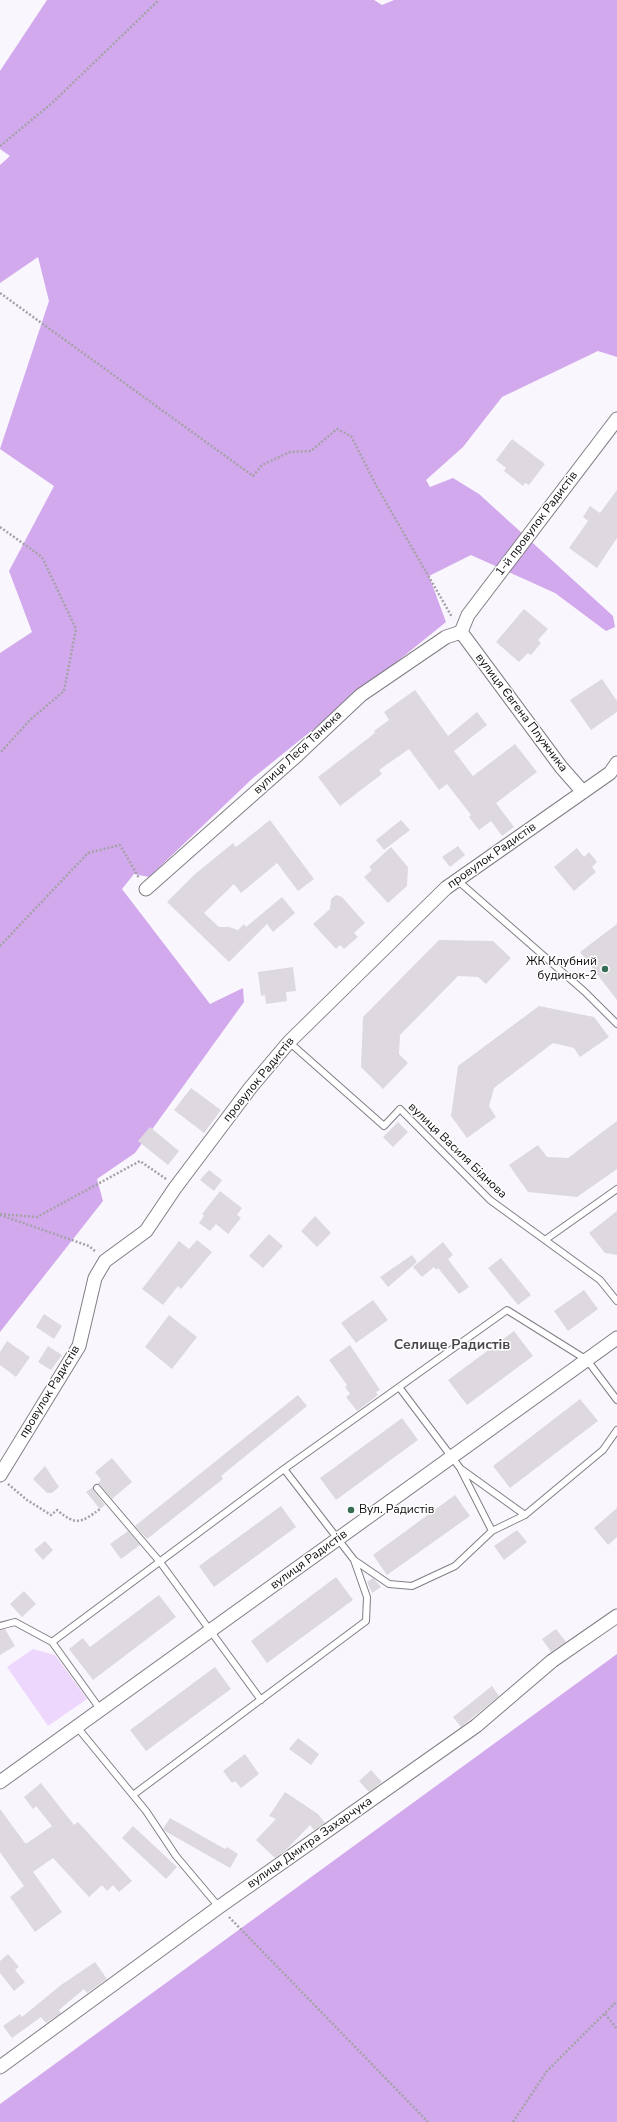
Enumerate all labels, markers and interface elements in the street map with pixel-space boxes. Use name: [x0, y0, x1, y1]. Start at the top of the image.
street label: 1-й провулок Радистів: [493, 469, 581, 579]
street label: вулиця Євгена Плужника: [472, 651, 570, 775]
street label: вулиця Леся Танюка: [251, 708, 345, 798]
street label: провулок Радистів: [445, 820, 539, 892]
place label: ЖК Клубний будинок-2: [526, 955, 597, 983]
marker: ЖК Клубний будинок-2: [600, 964, 610, 974]
street label: провулок Радистів: [220, 1035, 298, 1125]
street label: вулиця Василя Біднова: [405, 1100, 509, 1202]
district label: Селище Радистів: [394, 1338, 510, 1354]
street label: провулок Радистів: [17, 1343, 83, 1441]
place label: Вул. Радистів: [359, 1503, 434, 1517]
marker: Вул. Радистів: [346, 1505, 356, 1515]
street label: вулиця Радистів: [268, 1527, 350, 1593]
street label: вулиця Дмитра Захарчука: [245, 1794, 375, 1892]

